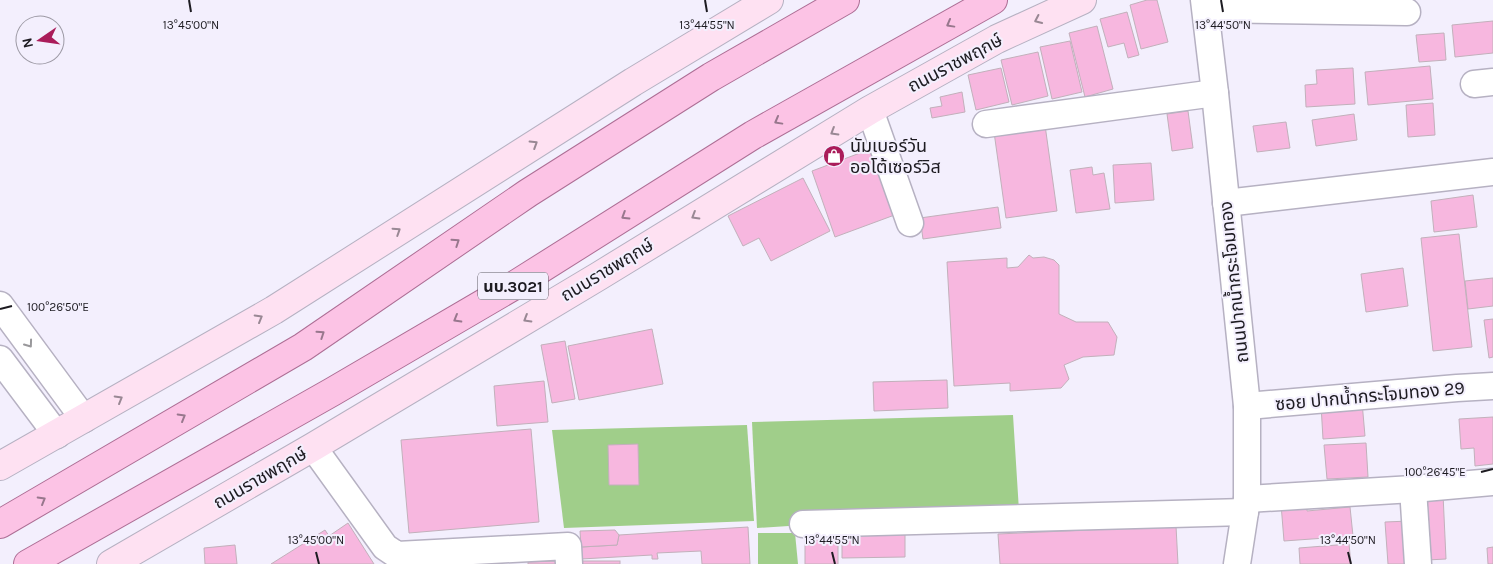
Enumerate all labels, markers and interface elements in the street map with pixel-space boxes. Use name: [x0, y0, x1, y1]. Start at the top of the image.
one-way arrow: [1034, 14, 1043, 25]
north arrow: [15, 15, 65, 65]
text: 13°45'00"N: [163, 18, 219, 32]
text: 13°44'55"N: [679, 18, 735, 32]
one-way arrow: [947, 18, 956, 28]
text: 13°44'50"N: [1195, 18, 1251, 32]
street label: ถนนราชพฤกษ์: [904, 29, 1006, 97]
text: N: [18, 36, 37, 50]
one-way arrow: [775, 115, 784, 125]
one-way arrow: [830, 125, 839, 135]
place label: นัมเบอร์วัน ออโต้เซอร์วิส: [850, 135, 941, 178]
one-way arrow: [528, 141, 538, 150]
shop icon: นัมเบอร์วัน ออโต้เซอร์วิส: [822, 144, 846, 168]
street label: ถนนปากน้ำกระโจมทอง: [1213, 200, 1253, 364]
one-way arrow: [622, 209, 631, 219]
one-way arrow: [692, 210, 701, 220]
one-way arrow: [391, 228, 400, 237]
street label: ถนนราชพฤกษ์: [557, 234, 657, 306]
one-way arrow: [450, 239, 459, 248]
road number: นบ.3021: [478, 272, 548, 300]
text: 100°26'50"E: [27, 300, 89, 314]
one-way arrow: [523, 312, 532, 322]
one-way arrow: [453, 313, 462, 323]
one-way arrow: [254, 314, 263, 324]
one-way arrow: [316, 331, 325, 340]
one-way arrow: [23, 338, 32, 348]
street label: ซอย ปากน้ำกระโจมทอง 29: [1274, 375, 1466, 415]
one-way arrow: [113, 395, 122, 405]
one-way arrow: [177, 414, 186, 424]
street label: ถนนราชพฤกษ์: [209, 442, 311, 514]
text: 100°26'45"E: [1404, 465, 1466, 479]
one-way arrow: [37, 496, 46, 506]
text: 13°45'00"N: [288, 533, 344, 547]
text: 13°44'55"N: [804, 533, 860, 547]
text: 13°44'50"N: [1320, 533, 1376, 547]

